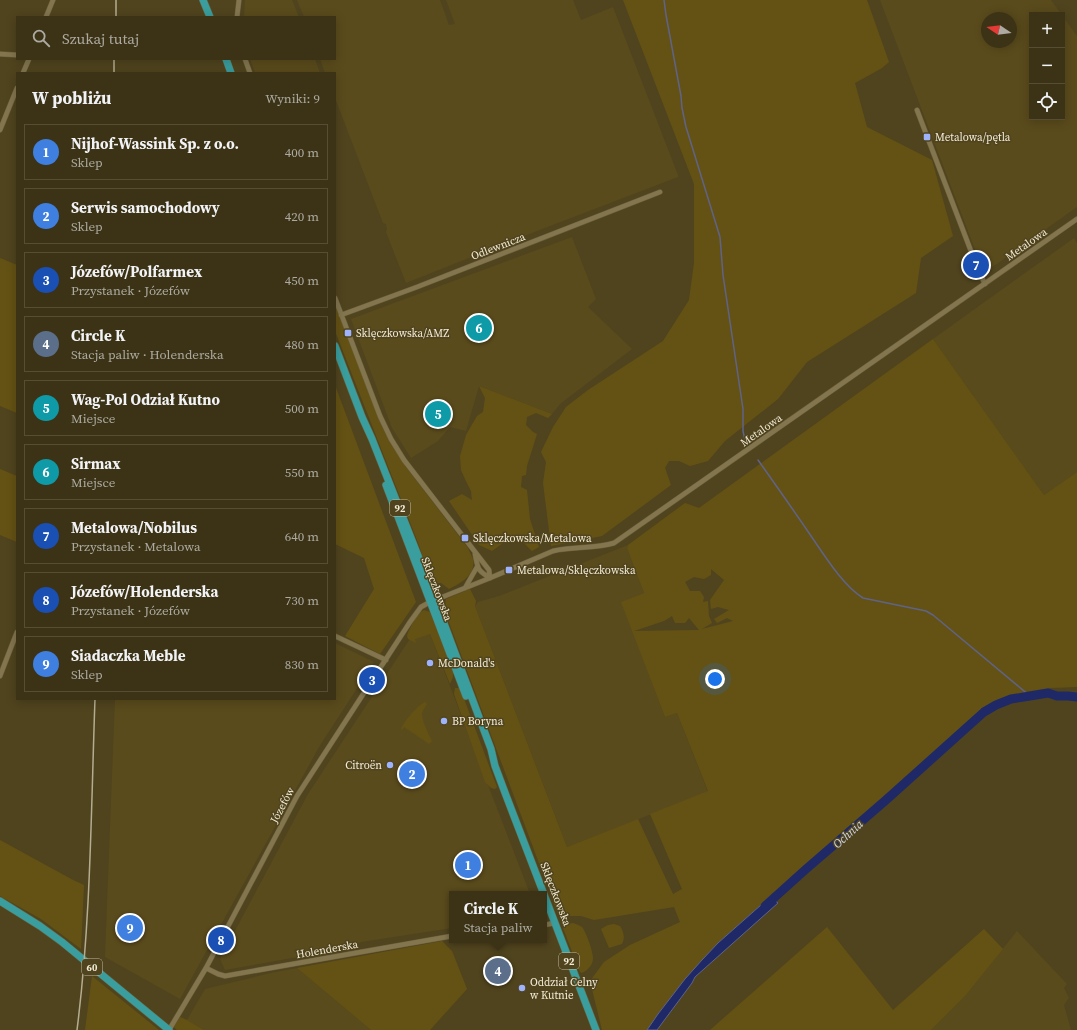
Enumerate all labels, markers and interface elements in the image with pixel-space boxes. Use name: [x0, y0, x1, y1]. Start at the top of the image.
north arrow: [981, 12, 1017, 48]
map controls: [1029, 12, 1065, 120]
button: +: [1029, 12, 1065, 48]
search box: [16, 16, 336, 60]
icon: search: [30, 27, 52, 49]
text: Szukaj tutaj: [62, 28, 139, 49]
button: −: [1029, 48, 1065, 84]
button: locate: [1029, 84, 1065, 120]
text: W pobliżu: [32, 86, 111, 110]
text: Wyniki: 9: [265, 90, 320, 107]
place label: Metalowa/pętla: [935, 130, 1011, 145]
marker: Metalowa/pętla: [922, 132, 932, 142]
text: Nijhof-Wassink Sp. z o.o.: [71, 133, 239, 154]
text: 1: [42, 144, 50, 161]
text: 400 m: [285, 144, 319, 161]
text: Sklep: [71, 154, 103, 171]
text: Serwis samochodowy: [71, 197, 220, 218]
text: 2: [42, 208, 50, 225]
text: 420 m: [285, 208, 319, 225]
text: Sklep: [71, 218, 103, 235]
street label: Metalowa: [1002, 224, 1050, 264]
street label: Odlewnicza: [469, 229, 528, 264]
pin: 7: [963, 250, 989, 280]
text: Józefów/Polfarmex: [71, 261, 202, 282]
text: 3: [42, 272, 50, 289]
text: 450 m: [285, 272, 319, 289]
text: Przystanek · Józefów: [71, 282, 190, 299]
pin: 6: [466, 313, 492, 343]
text: Circle K: [71, 325, 125, 346]
place label: Sklęczkowska/AMZ: [356, 326, 449, 341]
marker: Sklęczkowska/AMZ: [343, 328, 353, 338]
text: 4: [42, 336, 50, 353]
text: 480 m: [285, 336, 319, 353]
text: Stacja paliw · Holenderska: [71, 346, 224, 363]
text: Wag-Pol Odział Kutno: [71, 389, 220, 410]
pin: 5: [425, 399, 451, 429]
text: 5: [42, 400, 50, 417]
text: 500 m: [285, 400, 319, 417]
text: Miejsce: [71, 410, 115, 427]
street label: Metalowa: [737, 410, 785, 450]
text: Sirmax: [71, 453, 121, 474]
text: 6: [42, 464, 50, 481]
text: 550 m: [285, 464, 319, 481]
text: Miejsce: [71, 474, 115, 491]
road number: 92: [390, 500, 410, 516]
text: Metalowa/Nobilus: [71, 517, 197, 538]
text: 7: [42, 528, 50, 545]
text: 640 m: [285, 528, 319, 545]
place label: Sklęczkowska/Metalowa: [473, 531, 592, 546]
marker: Sklęczkowska/Metalowa: [460, 533, 470, 543]
text: Przystanek · Metalowa: [71, 538, 201, 555]
street label: Sklęczkowska: [417, 555, 456, 624]
place label: Metalowa/Sklęczkowska: [517, 563, 636, 578]
marker: Metalowa/Sklęczkowska: [504, 565, 514, 575]
text: Józefów/Holenderska: [71, 581, 218, 602]
text: 8: [42, 592, 50, 609]
text: 730 m: [285, 592, 319, 609]
text: Przystanek · Józefów: [71, 602, 190, 619]
text: Siadaczka Meble: [71, 645, 186, 666]
text: 9: [42, 656, 50, 673]
text: 830 m: [285, 656, 319, 673]
place label: McDonald's: [438, 656, 495, 671]
marker: McDonald's: [425, 658, 435, 668]
pin: 3: [359, 665, 385, 695]
text: Sklep: [71, 666, 103, 683]
your location: [705, 669, 725, 689]
place label: BP Boryna: [452, 714, 504, 729]
marker: BP Boryna: [439, 716, 449, 726]
place label: Citroën: [345, 758, 382, 773]
pin: 2: [399, 759, 425, 789]
marker: Citroën: [385, 760, 395, 770]
street label: Józefów: [266, 784, 298, 827]
water label: Ochnia: [829, 816, 867, 852]
pin: 1: [455, 850, 481, 880]
street label: Sklęczkowska: [536, 860, 575, 929]
popup: [449, 891, 547, 943]
text: Circle K: [464, 898, 518, 919]
pin: 9: [117, 913, 143, 943]
text: Stacja paliw: [464, 919, 532, 936]
pin: 8: [208, 925, 234, 955]
street label: Holenderska: [295, 937, 360, 962]
road number: 92: [559, 953, 579, 969]
pin: 4: [485, 956, 511, 986]
road number: 60: [82, 959, 102, 975]
place label: Oddział Celny w Kutnie: [530, 975, 598, 1003]
marker: Oddział Celny w Kutnie: [517, 983, 527, 993]

